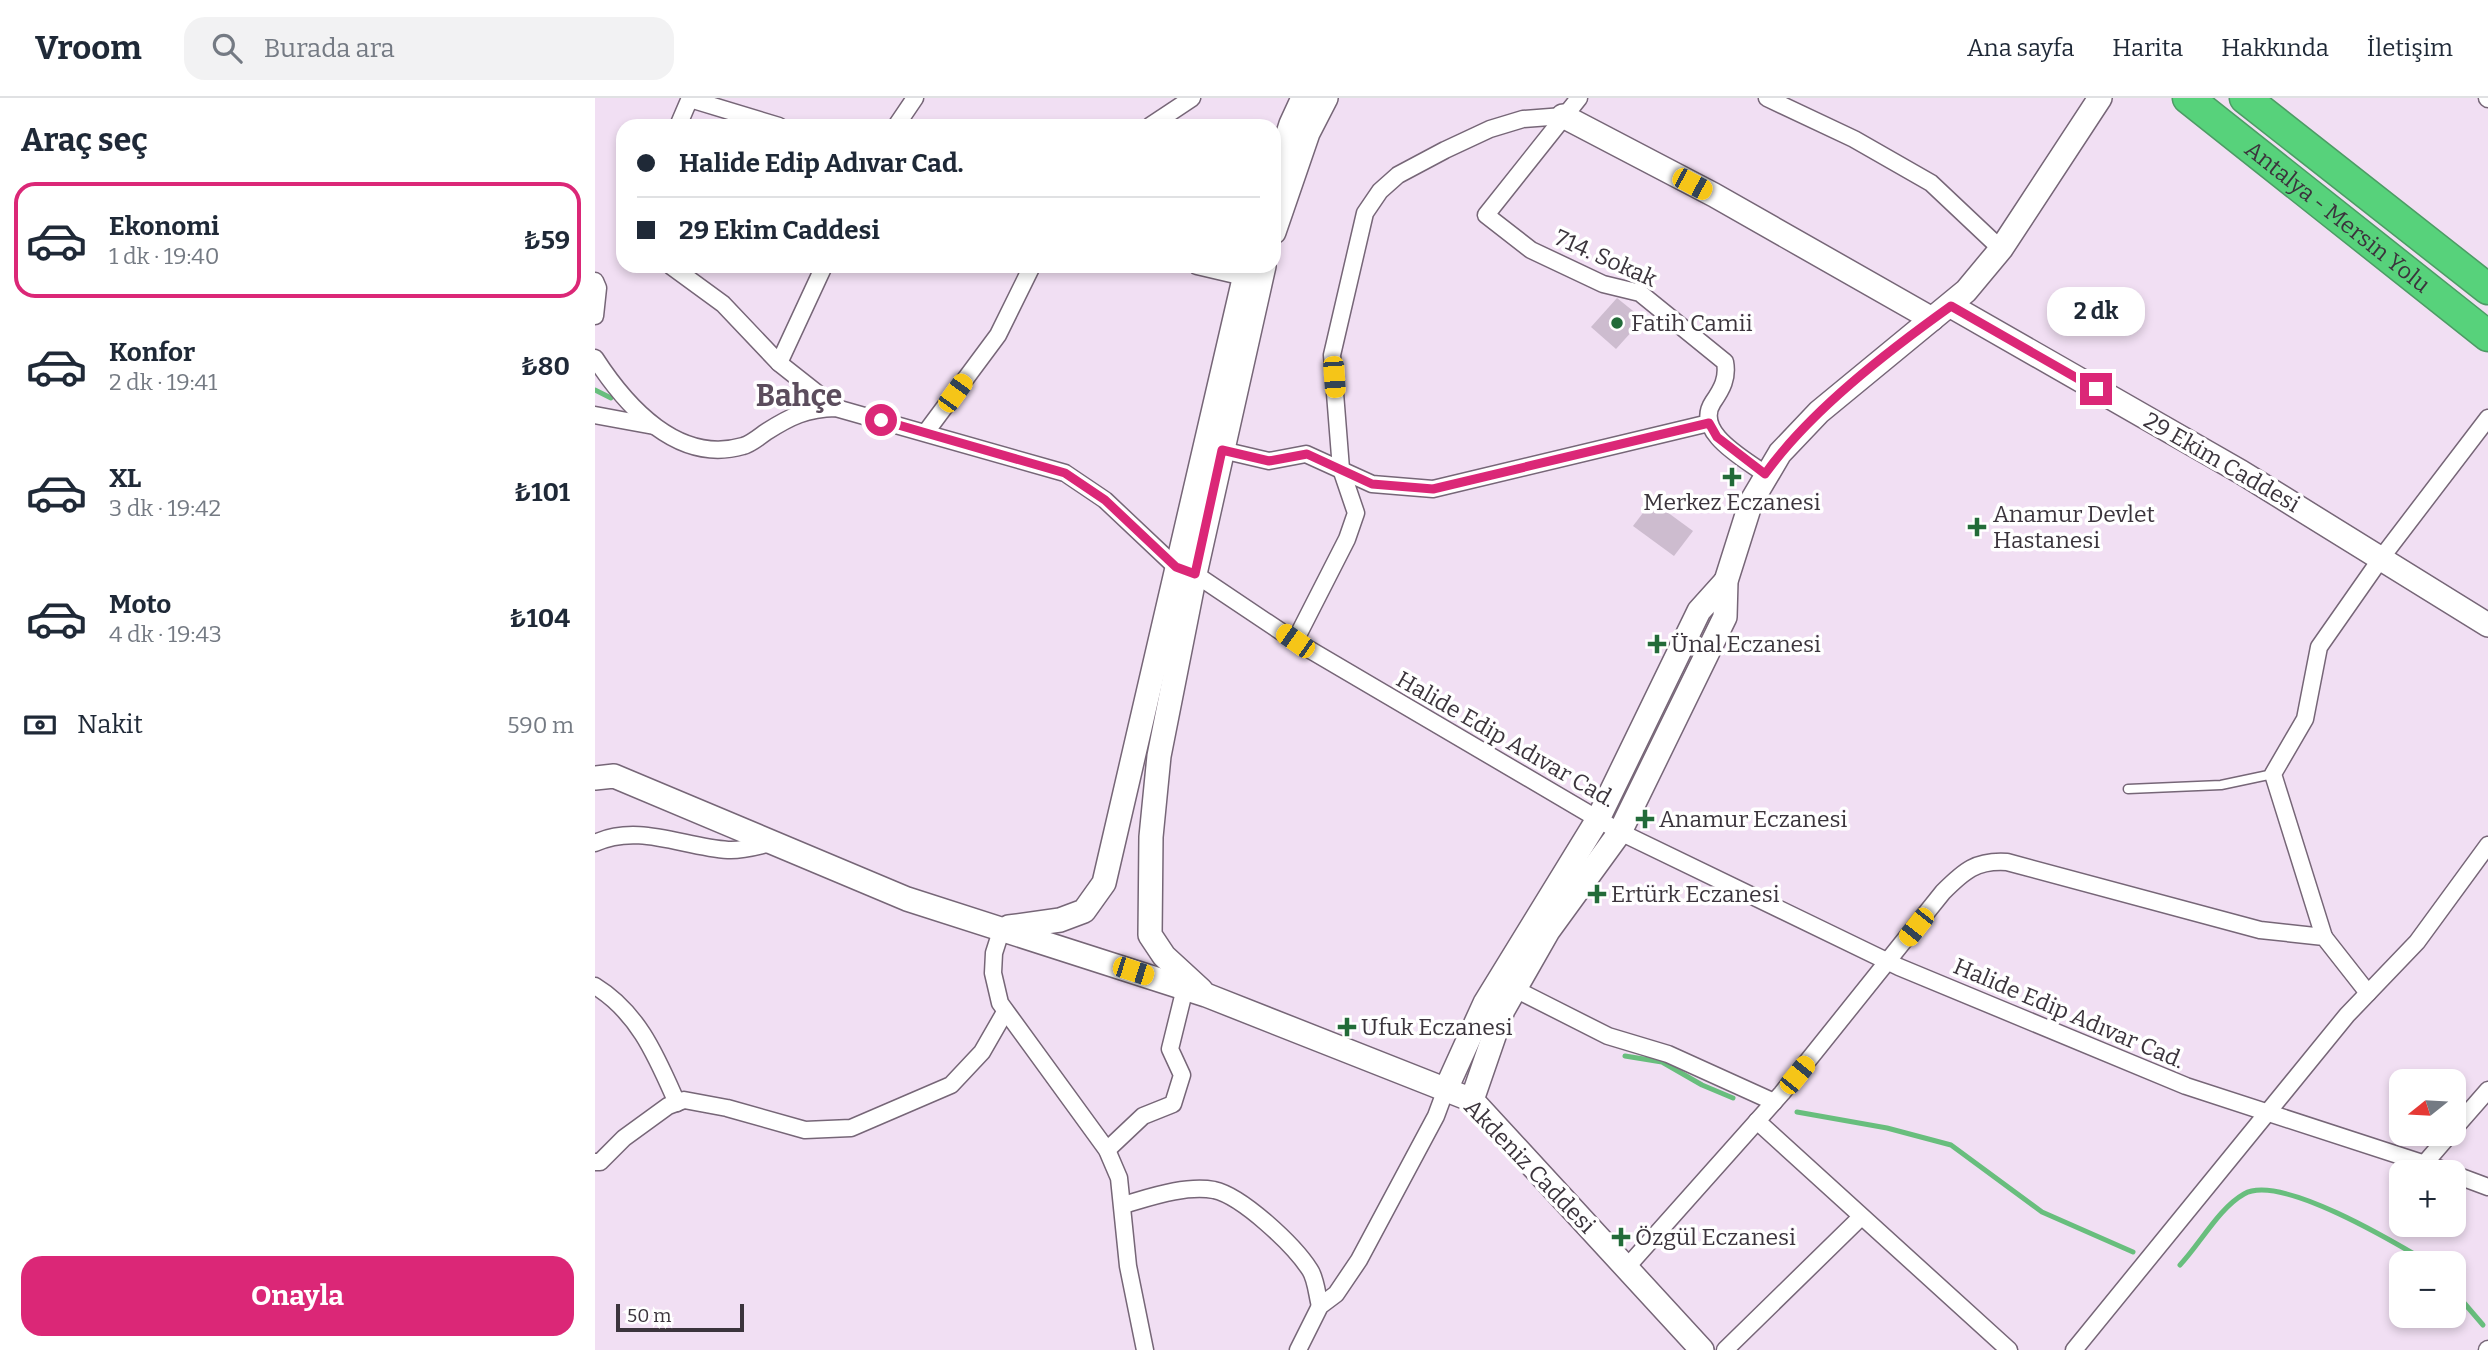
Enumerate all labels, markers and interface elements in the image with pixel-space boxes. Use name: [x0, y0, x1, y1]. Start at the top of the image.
search box: [184, 17, 674, 80]
text: Vroom: [35, 28, 142, 68]
icon: search: [208, 29, 246, 67]
text: Burada ara: [264, 33, 395, 64]
text: Ana sayfa: [1967, 34, 2074, 62]
text: Harita: [2112, 34, 2183, 62]
text: Hakkında: [2221, 34, 2329, 62]
text: İletişim: [2367, 34, 2453, 62]
text: Araç seç: [21, 121, 148, 159]
street label: Antalya - Mersin Yolu: [2240, 135, 2436, 299]
text: Halide Edip Adıvar Cad.: [679, 148, 964, 179]
car: [1669, 165, 1716, 203]
icon: car: [25, 209, 88, 272]
text: Ekonomi: [109, 211, 219, 242]
text: 29 Ekim Caddesi: [679, 215, 880, 246]
street label: 714. Sokak: [1551, 223, 1661, 293]
text: ₺59: [523, 225, 570, 256]
text: 1 dk · 19:40: [109, 242, 220, 270]
callout: 2 dk: [2047, 288, 2145, 336]
text: 2 dk: [2074, 297, 2118, 325]
place label: Fatih Camii: [1631, 309, 1753, 337]
marker: Fatih Camii: [1609, 315, 1625, 331]
icon: car: [25, 335, 88, 398]
text: Konfor: [109, 337, 195, 368]
text: ₺80: [520, 351, 570, 382]
car: [1323, 355, 1346, 399]
text: 2 dk · 19:41: [109, 368, 217, 396]
car: [935, 370, 976, 416]
route end: [2080, 373, 2112, 405]
district label: Bahçe: [756, 378, 842, 414]
route start: [865, 404, 897, 436]
street label: 29 Ekim Caddesi: [2139, 406, 2305, 518]
icon: car: [25, 461, 88, 524]
text: XL: [109, 463, 141, 494]
marker: Merkez Eczanesi: [1724, 469, 1740, 485]
text: ₺101: [514, 477, 570, 508]
place label: Merkez Eczanesi: [1643, 488, 1821, 516]
text: 3 dk · 19:42: [109, 494, 221, 522]
place label: Anamur Devlet Hastanesi: [1993, 500, 2155, 554]
marker: Anamur Devlet Hastanesi: [1967, 517, 1987, 537]
icon: car: [25, 587, 88, 650]
text: Moto: [109, 589, 171, 620]
text: ₺104: [509, 603, 570, 634]
text: 4 dk · 19:43: [109, 620, 222, 648]
car: [1272, 620, 1319, 662]
place label: Ünal Eczanesi: [1671, 630, 1821, 658]
marker: Ünal Eczanesi: [1649, 636, 1665, 652]
street label: Halide Edip Adıvar Cad.: [1392, 665, 1620, 813]
icon: cash: [21, 706, 59, 744]
text: Nakit: [77, 709, 143, 740]
text: 590 m: [507, 711, 574, 739]
place label: Anamur Eczanesi: [1659, 805, 1847, 833]
marker: Anamur Eczanesi: [1637, 811, 1653, 827]
place label: Ertürk Eczanesi: [1611, 880, 1780, 908]
marker: Ertürk Eczanesi: [1589, 886, 1605, 902]
car: [1895, 904, 1938, 950]
street label: Halide Edip Adıvar Cad.: [1949, 952, 2189, 1074]
car: [1110, 955, 1157, 987]
place label: Ufuk Eczanesi: [1361, 1013, 1513, 1041]
marker: Ufuk Eczanesi: [1339, 1019, 1355, 1035]
car: [1776, 1052, 1819, 1098]
north arrow: [2389, 1069, 2466, 1146]
map controls: [2389, 1069, 2466, 1328]
street label: Akdeniz Caddesi: [1459, 1093, 1601, 1239]
button: +: [2389, 1160, 2466, 1237]
place label: Özgül Eczanesi: [1635, 1223, 1796, 1251]
marker: Özgül Eczanesi: [1613, 1229, 1629, 1245]
button: −: [2389, 1251, 2466, 1328]
button: Onayla: [21, 1256, 574, 1336]
scale bar: [616, 1301, 744, 1333]
text: 50 m: [627, 1304, 671, 1327]

